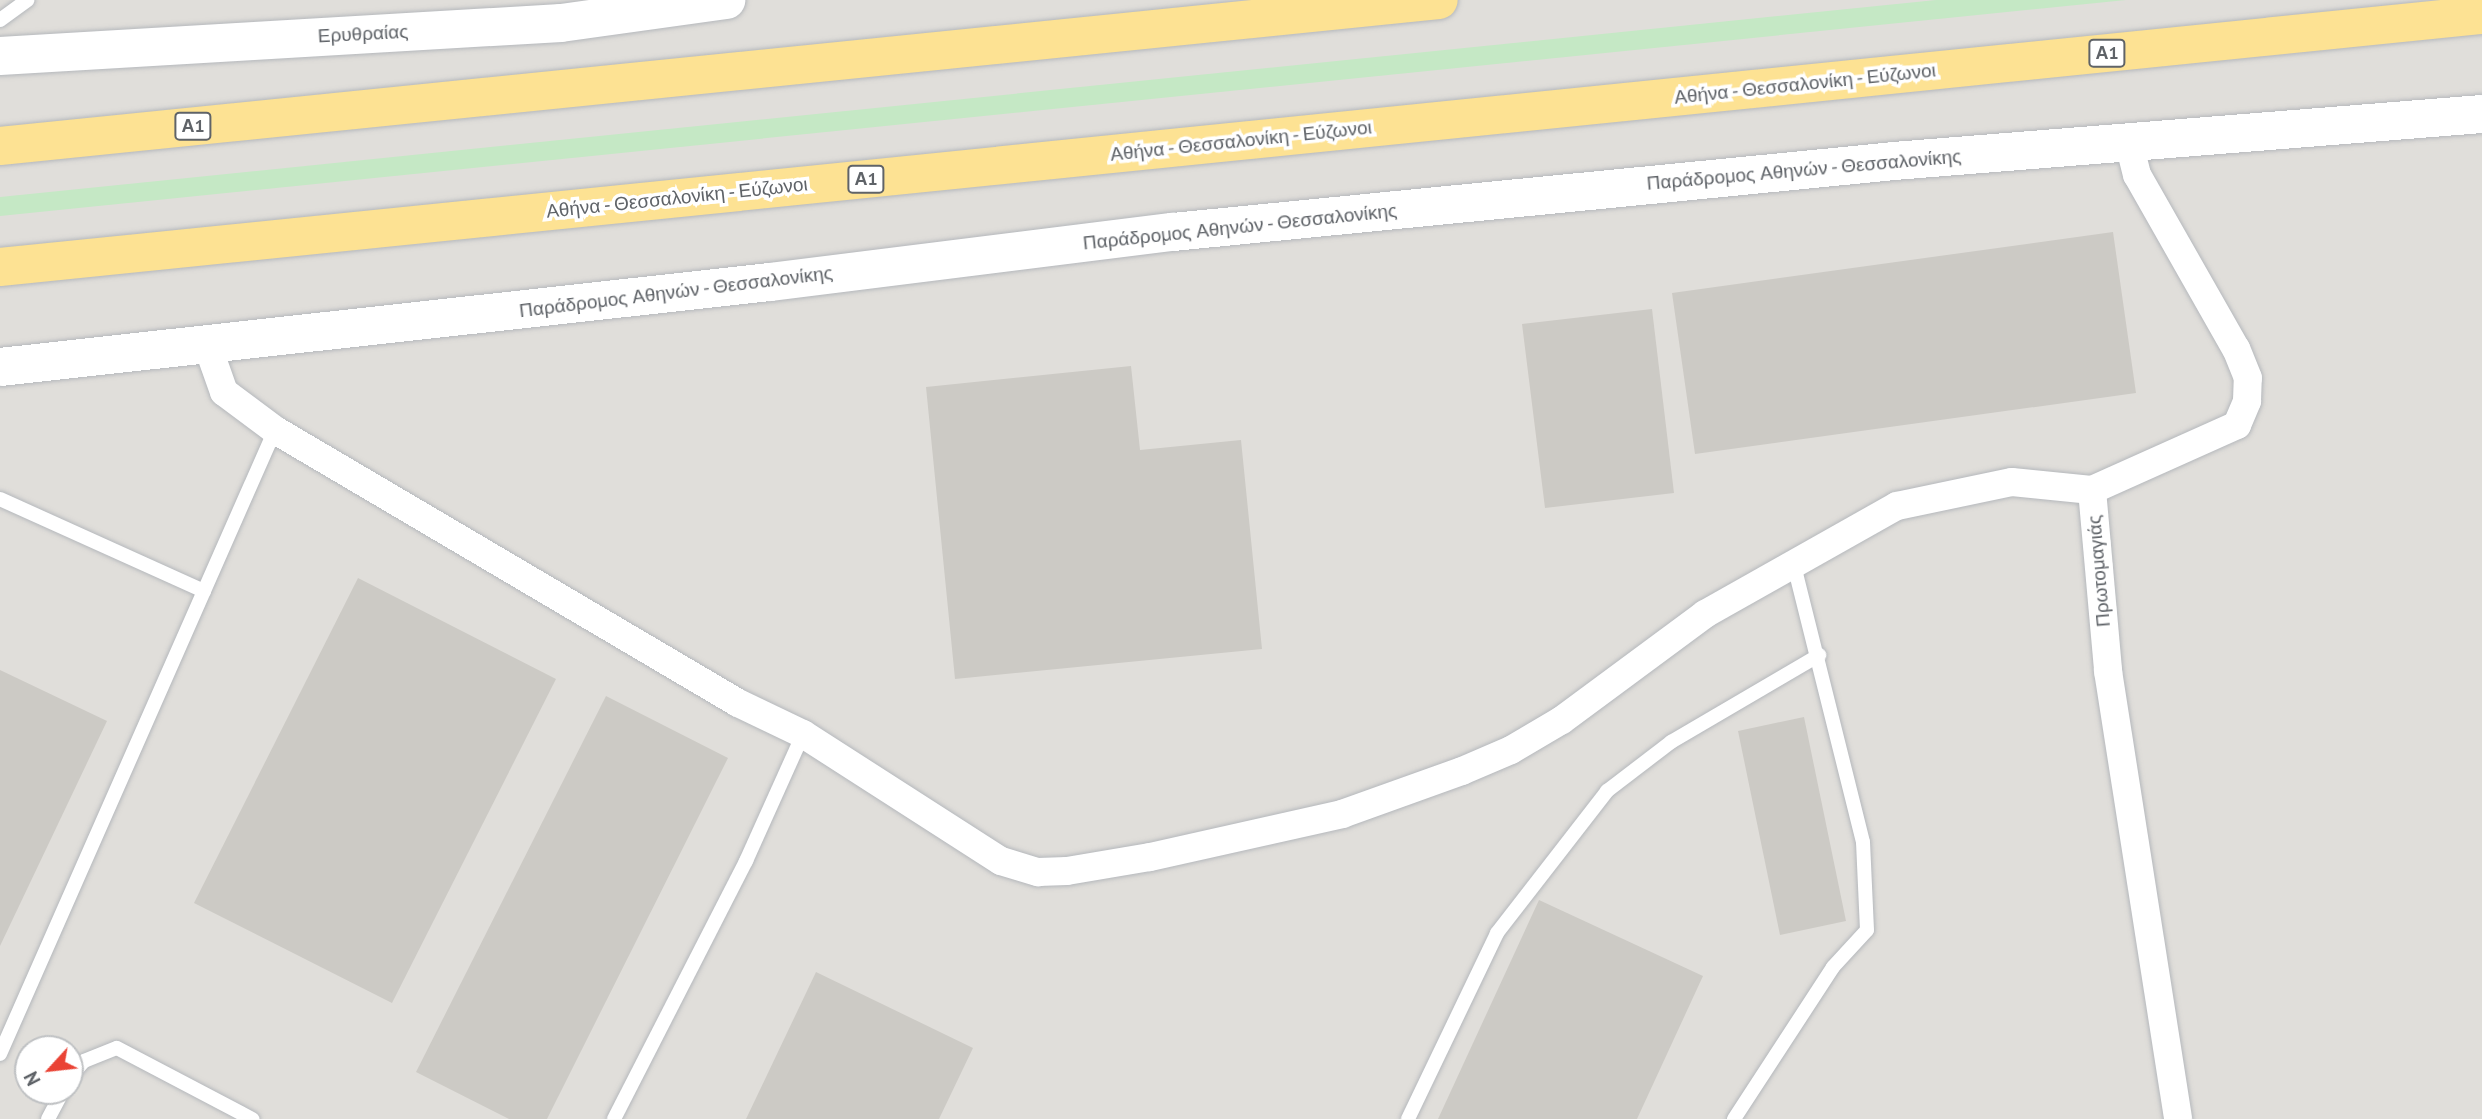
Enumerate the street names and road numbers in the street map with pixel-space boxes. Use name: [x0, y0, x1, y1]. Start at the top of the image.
street label: Ερυθραίας: [317, 20, 409, 48]
road number: Α1: [2088, 38, 2126, 68]
street label: Αθήνα - Θεσσαλονίκη - Εύζωνοι: [1670, 59, 1940, 109]
road number: Α1: [174, 112, 212, 140]
street label: Αθήνα - Θεσσαλονίκη - Εύζωνοι: [1106, 116, 1376, 166]
street label: Παράδρομος Αθηνών - Θεσσαλονίκης: [1644, 145, 1964, 195]
road number: Α1: [847, 164, 885, 194]
street label: Αθήνα - Θεσσαλονίκη - Εύζωνοι: [542, 173, 812, 223]
street label: Παράδρομος Αθηνών - Θεσσαλονίκης: [1080, 199, 1400, 255]
street label: Παράδρομος Αθηνών - Θεσσαλονίκης: [516, 261, 836, 323]
street label: Πρωτομαγιάς: [2083, 514, 2115, 628]

